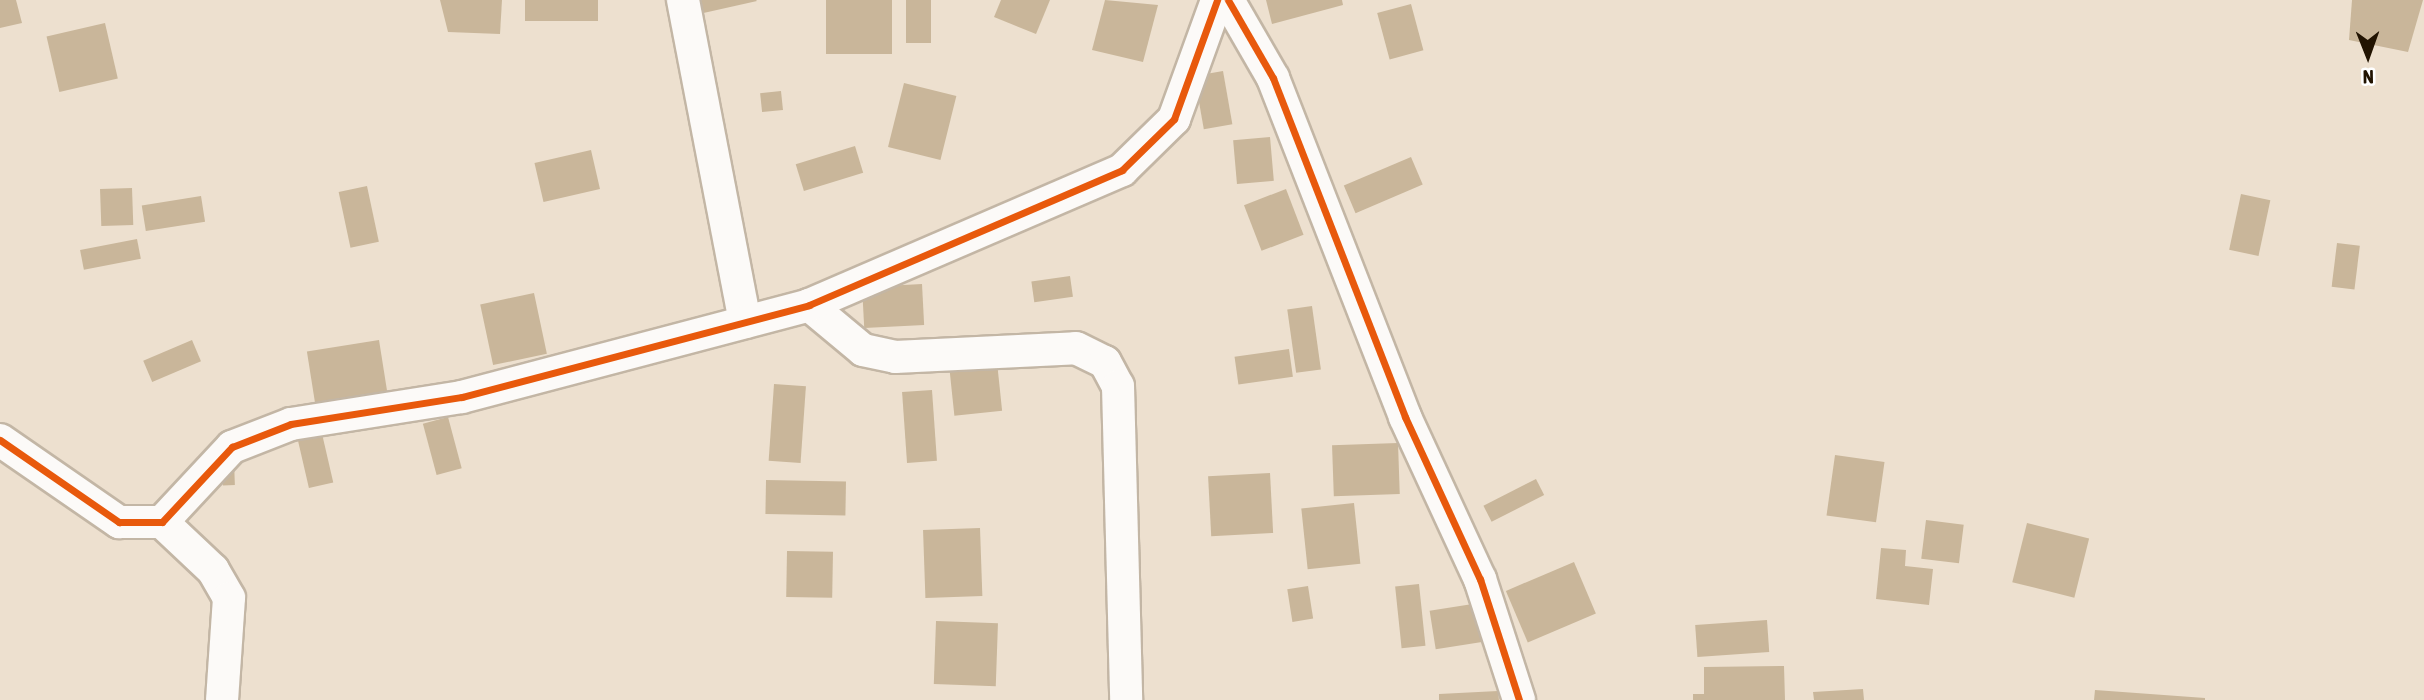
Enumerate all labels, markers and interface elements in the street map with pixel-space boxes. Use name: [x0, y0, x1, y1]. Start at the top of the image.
north arrow: [2333, 21, 2403, 91]
text: N: [2363, 66, 2374, 88]

